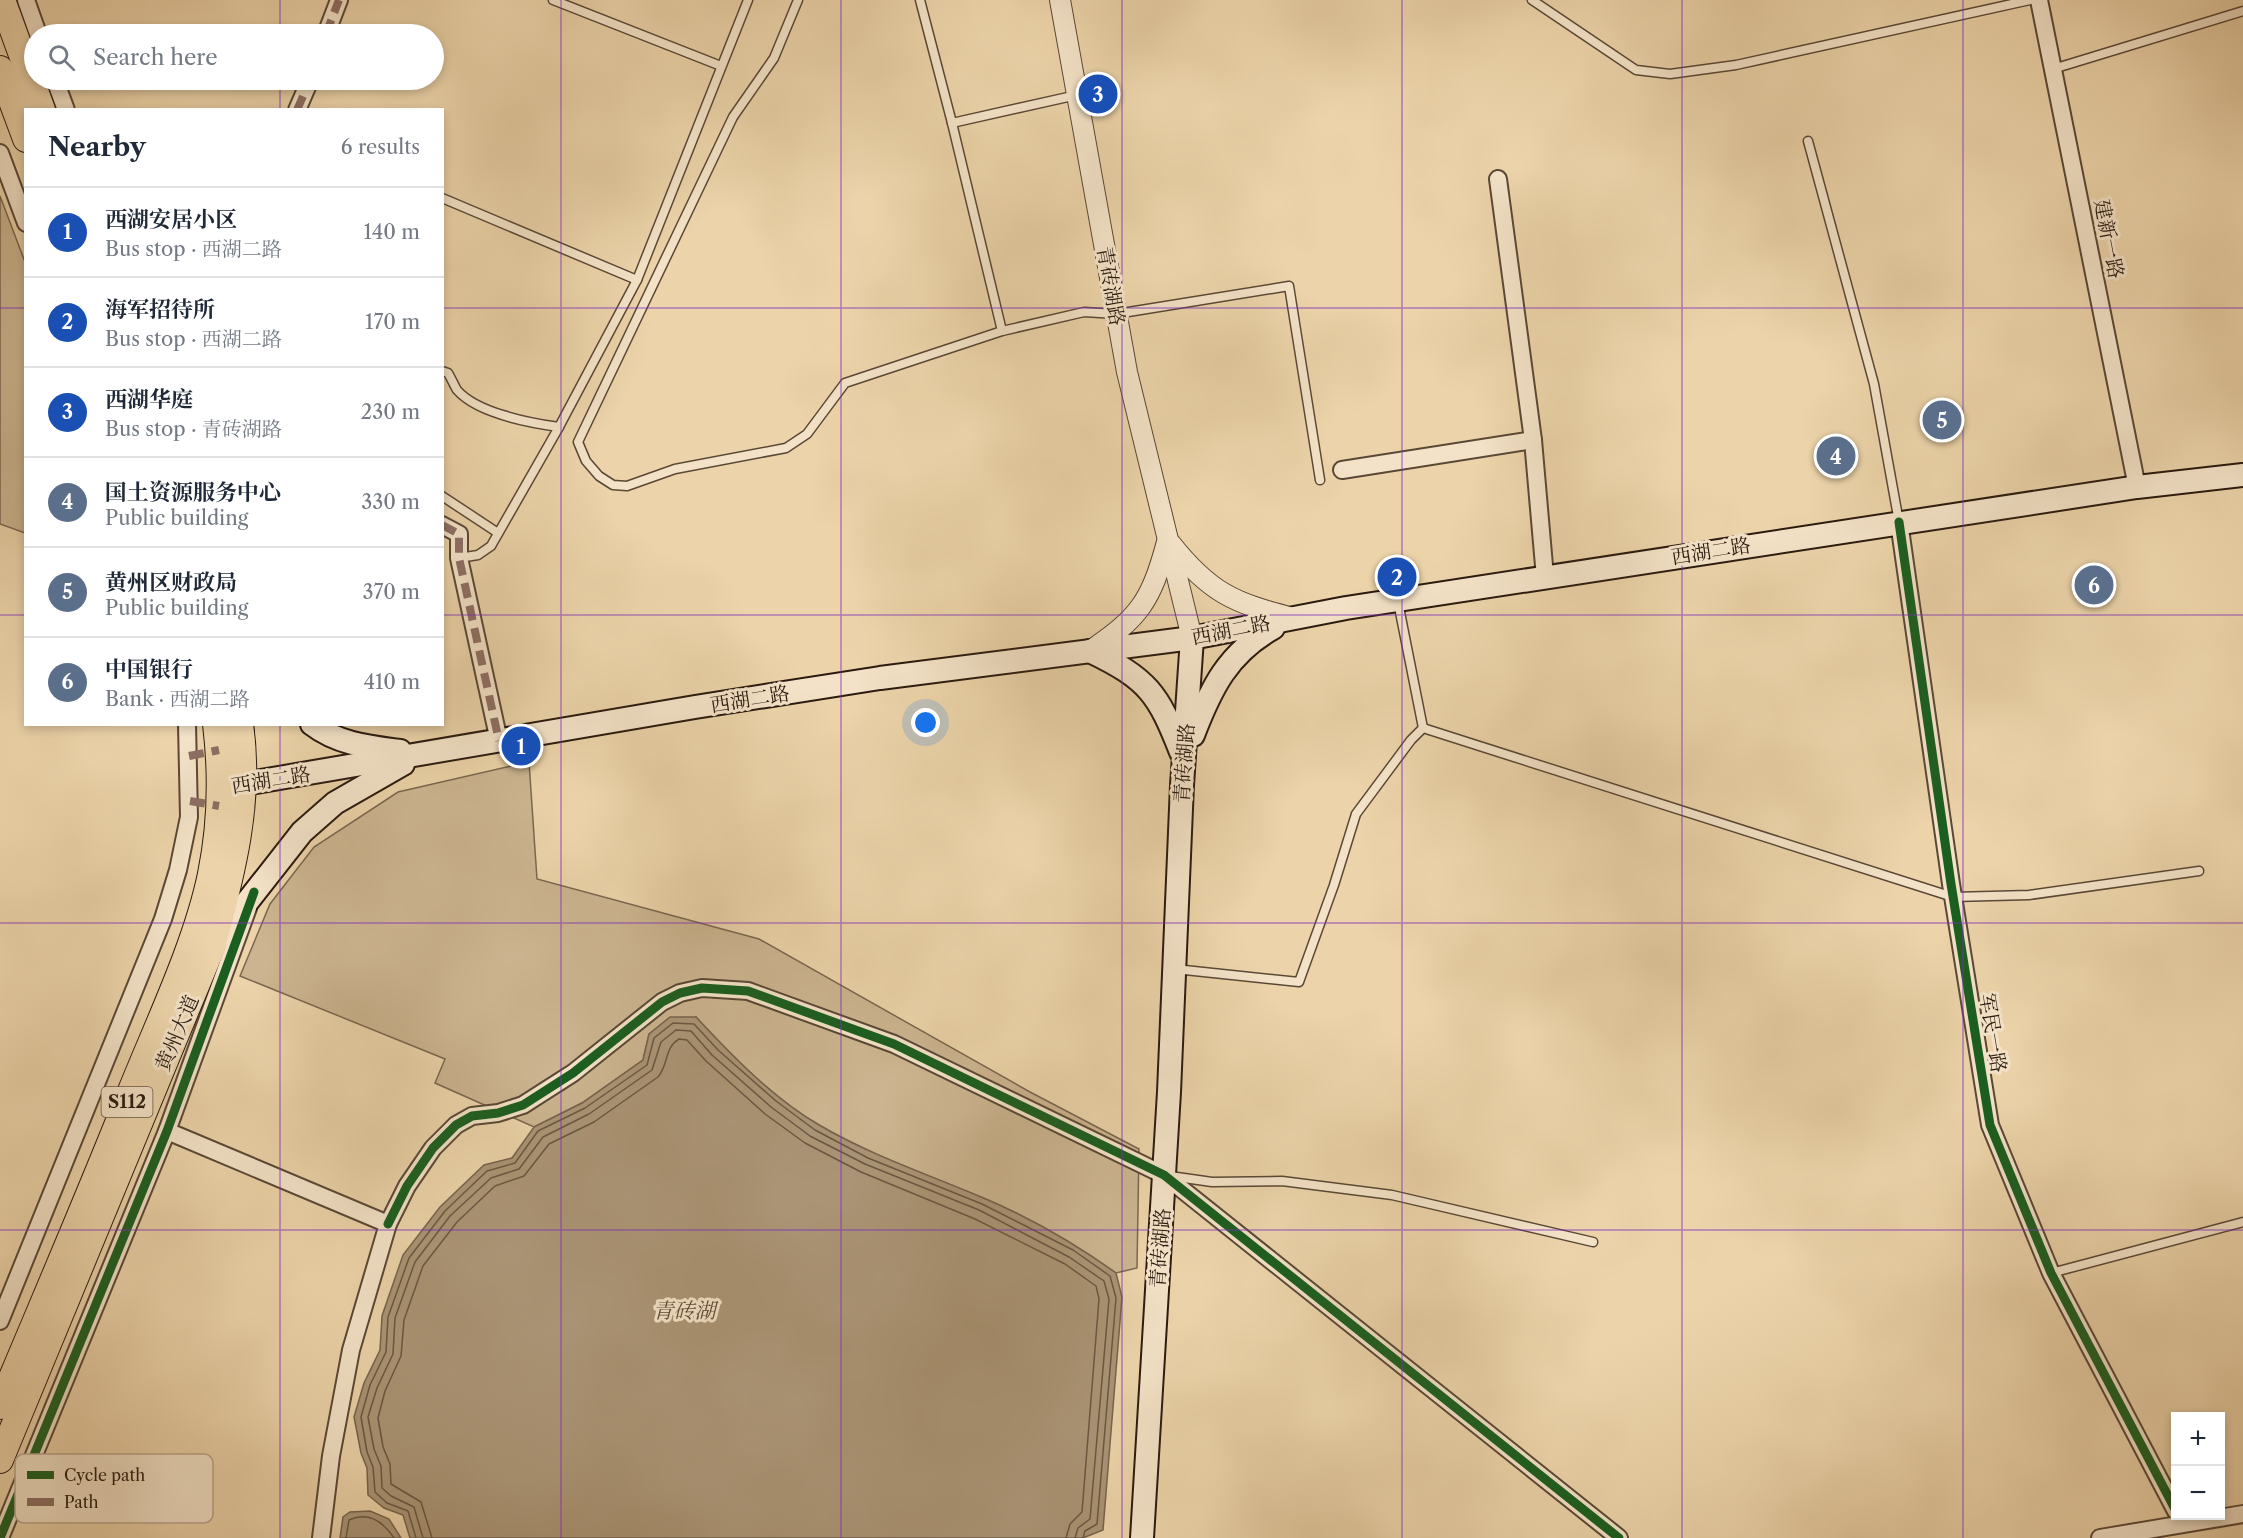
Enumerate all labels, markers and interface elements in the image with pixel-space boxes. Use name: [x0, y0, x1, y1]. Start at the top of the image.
search box: [24, 24, 444, 90]
icon: search: [45, 41, 78, 74]
text: Search here: [93, 44, 218, 71]
pin: 3: [1078, 72, 1118, 116]
text: Nearby: [48, 131, 146, 163]
text: 6 results: [341, 135, 420, 159]
street label: 建新一路: [2090, 197, 2128, 281]
text: 西湖安居小区: [105, 206, 237, 233]
text: 1: [63, 220, 72, 244]
text: 140 m: [363, 220, 420, 244]
text: Bus stop · 西湖二路: [105, 237, 282, 261]
street label: 青砖湖路: [1092, 245, 1130, 327]
text: 海军招待所: [105, 296, 215, 323]
text: 2: [62, 310, 73, 334]
text: 170 m: [365, 310, 420, 334]
text: Bus stop · 西湖二路: [105, 327, 282, 351]
text: 西湖华庭: [105, 386, 193, 413]
pin: 5: [1922, 398, 1962, 442]
text: 3: [62, 400, 73, 424]
text: 230 m: [361, 400, 420, 424]
text: Bus stop · 青砖湖路: [105, 417, 282, 441]
pin: 4: [1816, 434, 1856, 478]
text: 国土资源服务中心: [105, 479, 281, 506]
text: 4: [62, 490, 73, 514]
text: 330 m: [361, 490, 420, 514]
text: Public building: [105, 506, 248, 530]
street label: 西湖二路: [1670, 533, 1752, 569]
pin: 2: [1378, 554, 1416, 600]
pin: 6: [2074, 562, 2114, 608]
text: 黄州区财政局: [105, 569, 237, 596]
text: 5: [62, 580, 73, 604]
text: 370 m: [363, 580, 420, 604]
text: Public building: [105, 596, 248, 620]
street label: 西湖二路: [1189, 611, 1273, 649]
text: 中国银行: [105, 656, 193, 683]
text: 6: [62, 670, 73, 694]
text: 410 m: [363, 670, 420, 694]
street label: 西湖二路: [709, 681, 791, 717]
text: Bank · 西湖二路: [105, 687, 249, 711]
your location: [911, 708, 940, 737]
street label: 青砖湖路: [1169, 722, 1199, 804]
pin: 1: [502, 724, 540, 768]
street label: 西湖二路: [230, 762, 312, 798]
street label: 黄州大道: [150, 991, 204, 1075]
street label: 军民一路: [1975, 992, 2011, 1074]
road number: S112: [102, 1087, 152, 1117]
street label: 青砖湖路: [1145, 1207, 1175, 1289]
water label: 青砖湖: [653, 1298, 719, 1323]
map controls: [2171, 1412, 2225, 1520]
button: +: [2171, 1412, 2225, 1466]
legend: [15, 1454, 213, 1523]
text: Cycle path: [64, 1465, 145, 1485]
button: −: [2171, 1466, 2225, 1520]
text: Path: [64, 1492, 98, 1512]

